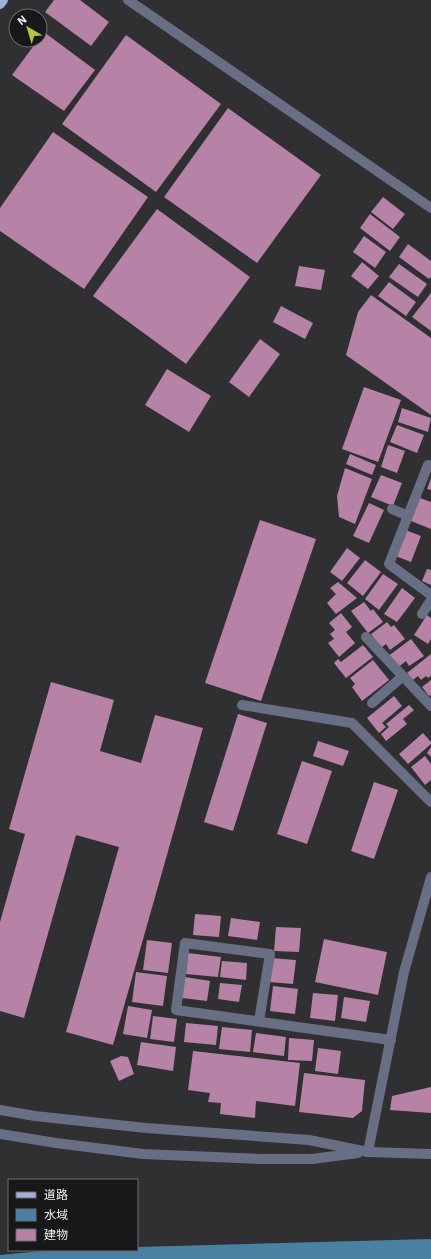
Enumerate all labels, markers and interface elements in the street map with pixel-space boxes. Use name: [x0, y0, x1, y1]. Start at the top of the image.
north arrow: [8, 8, 48, 48]
text: N: [14, 12, 29, 28]
legend: [8, 1179, 138, 1251]
text: 道路: [44, 1187, 68, 1202]
text: 水域: [44, 1207, 68, 1222]
text: 建物: [44, 1227, 68, 1242]

